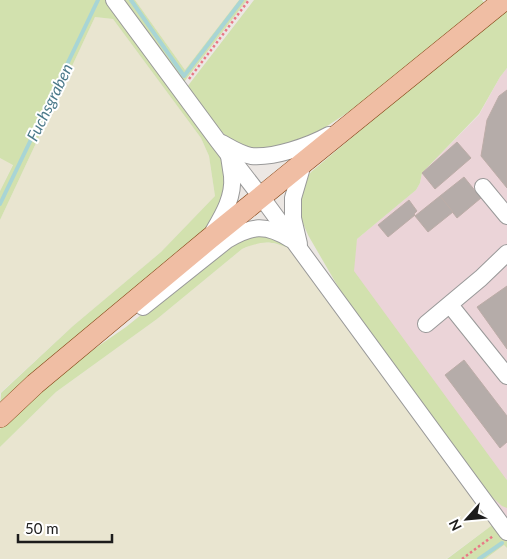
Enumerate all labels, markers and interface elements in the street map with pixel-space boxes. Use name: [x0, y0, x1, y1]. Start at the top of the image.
water label: Fuchsgraben: [22, 60, 76, 144]
north arrow: [442, 494, 492, 544]
scale bar: [18, 512, 111, 544]
text: N: [445, 516, 465, 534]
text: 50 m: [25, 519, 59, 537]

